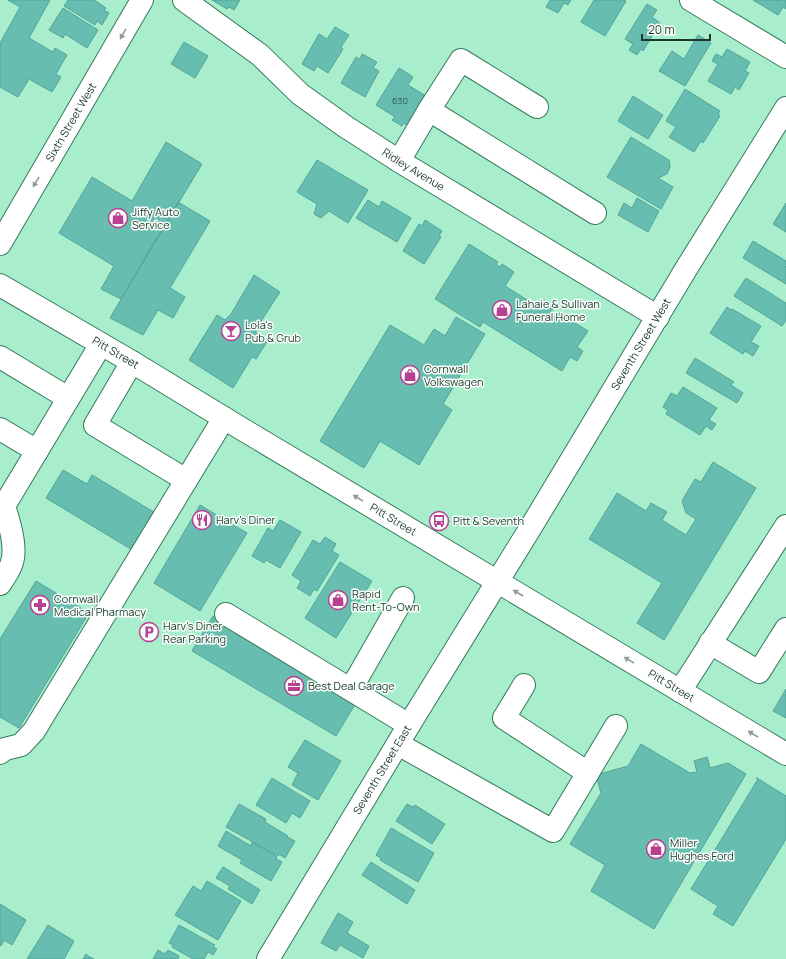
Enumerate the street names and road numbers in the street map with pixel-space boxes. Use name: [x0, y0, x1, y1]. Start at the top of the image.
street label: Sixth Street West: [42, 80, 99, 164]
street label: Ridley Avenue: [380, 144, 448, 194]
street label: Seventh Street West: [607, 295, 674, 393]
street label: Pitt Street: [90, 333, 142, 372]
street label: Pitt Street: [368, 499, 420, 539]
street label: Pitt Street: [646, 665, 698, 705]
street label: Seventh Street East: [349, 722, 414, 817]

